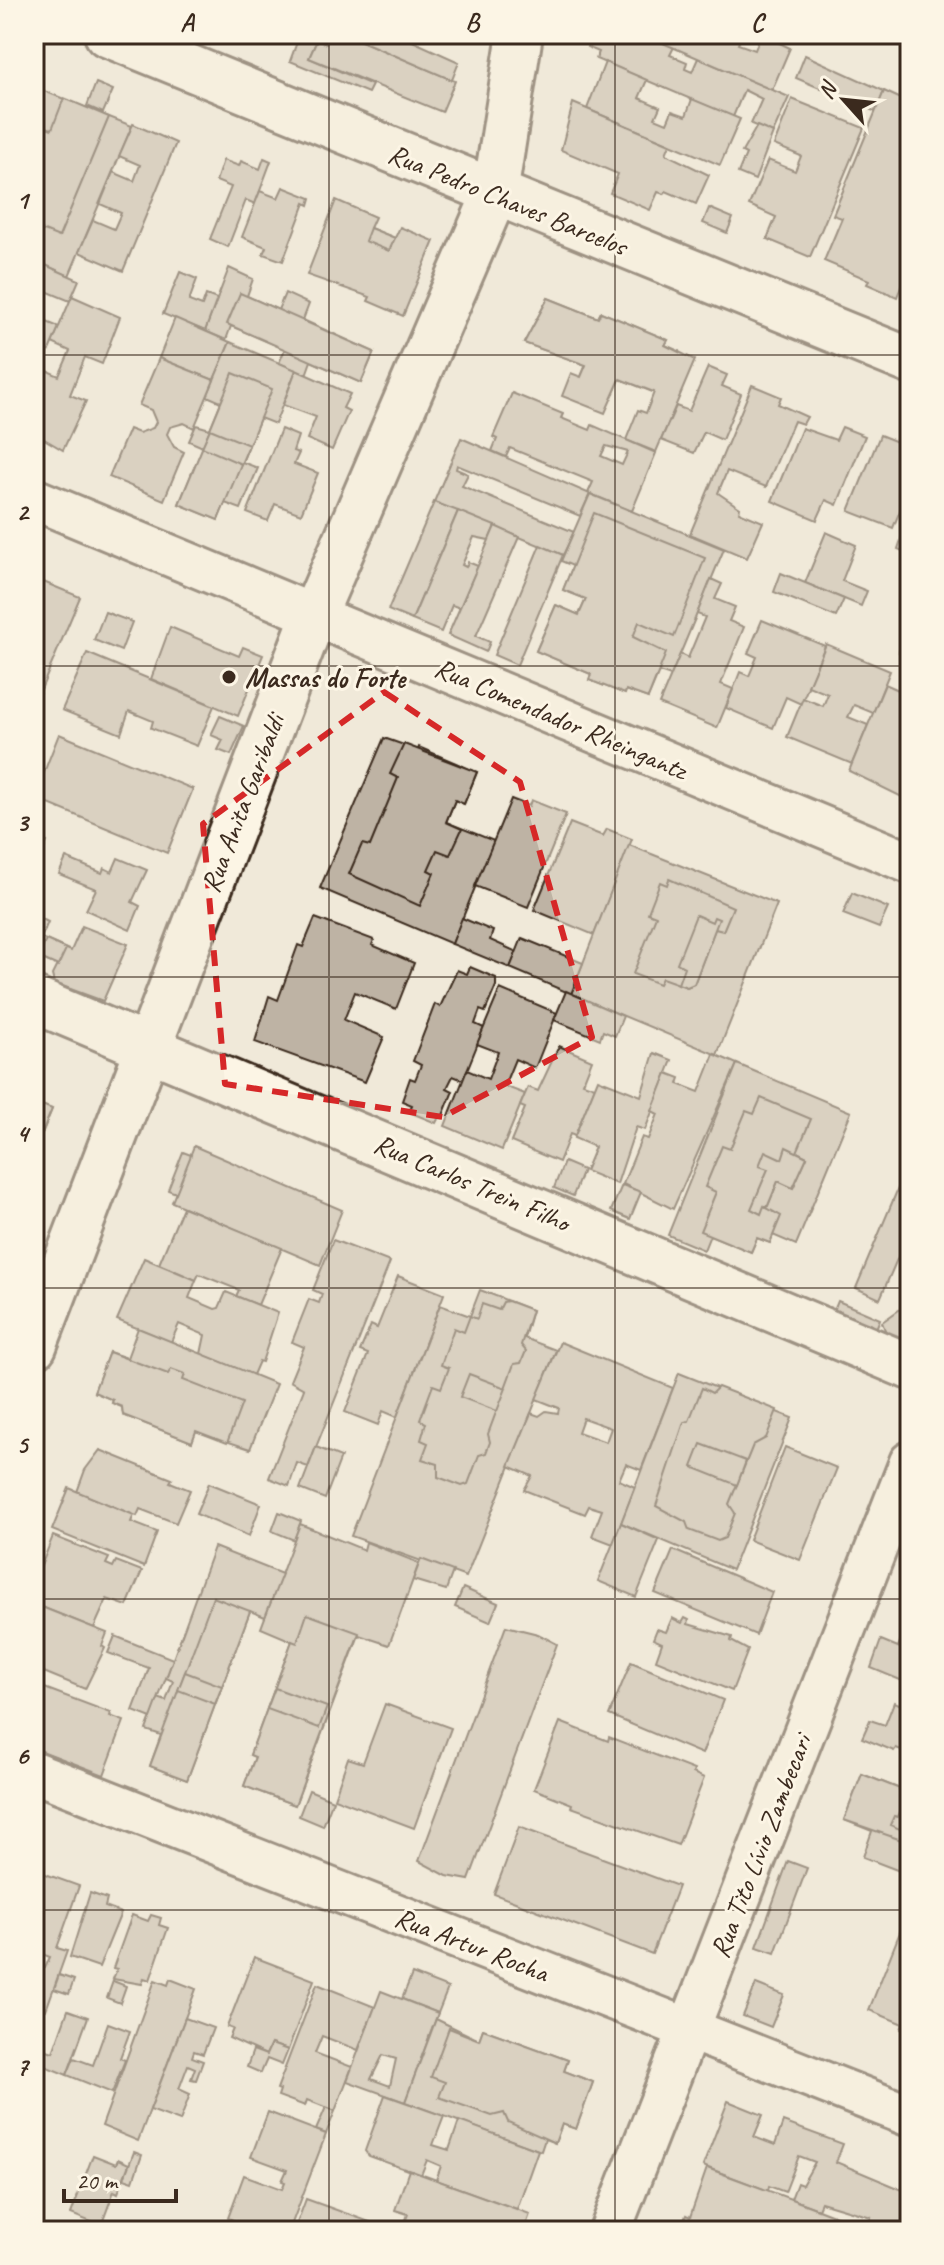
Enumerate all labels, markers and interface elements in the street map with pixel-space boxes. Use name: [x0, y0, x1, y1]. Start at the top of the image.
text: A: [180, 6, 195, 39]
text: B: [465, 6, 481, 39]
text: C: [751, 6, 767, 39]
north arrow: [804, 60, 884, 140]
text: N: [812, 76, 844, 104]
street label: Rua Pedro Chaves Barcelos: [383, 136, 635, 264]
text: 1: [16, 184, 31, 217]
text: 2: [16, 495, 30, 528]
street label: Rua Comendador Rheingantz: [430, 650, 694, 788]
place label: Massas do Forte: [245, 660, 408, 695]
marker: Massas do Forte: [220, 668, 238, 686]
street label: Rua Anita Garibaldi: [192, 706, 294, 897]
text: 3: [16, 806, 30, 839]
text: 4: [16, 1117, 31, 1150]
street label: Rua Carlos Trein Filho: [369, 1126, 578, 1241]
text: 5: [16, 1428, 30, 1461]
street label: Rua Tito Lívio Zambecari: [702, 1726, 820, 1963]
text: 6: [16, 1739, 30, 1772]
street label: Rua Artur Rocha: [390, 1899, 555, 1990]
text: 7: [16, 2050, 30, 2083]
scale bar: [64, 2153, 176, 2203]
text: 20 m: [76, 2166, 119, 2196]

